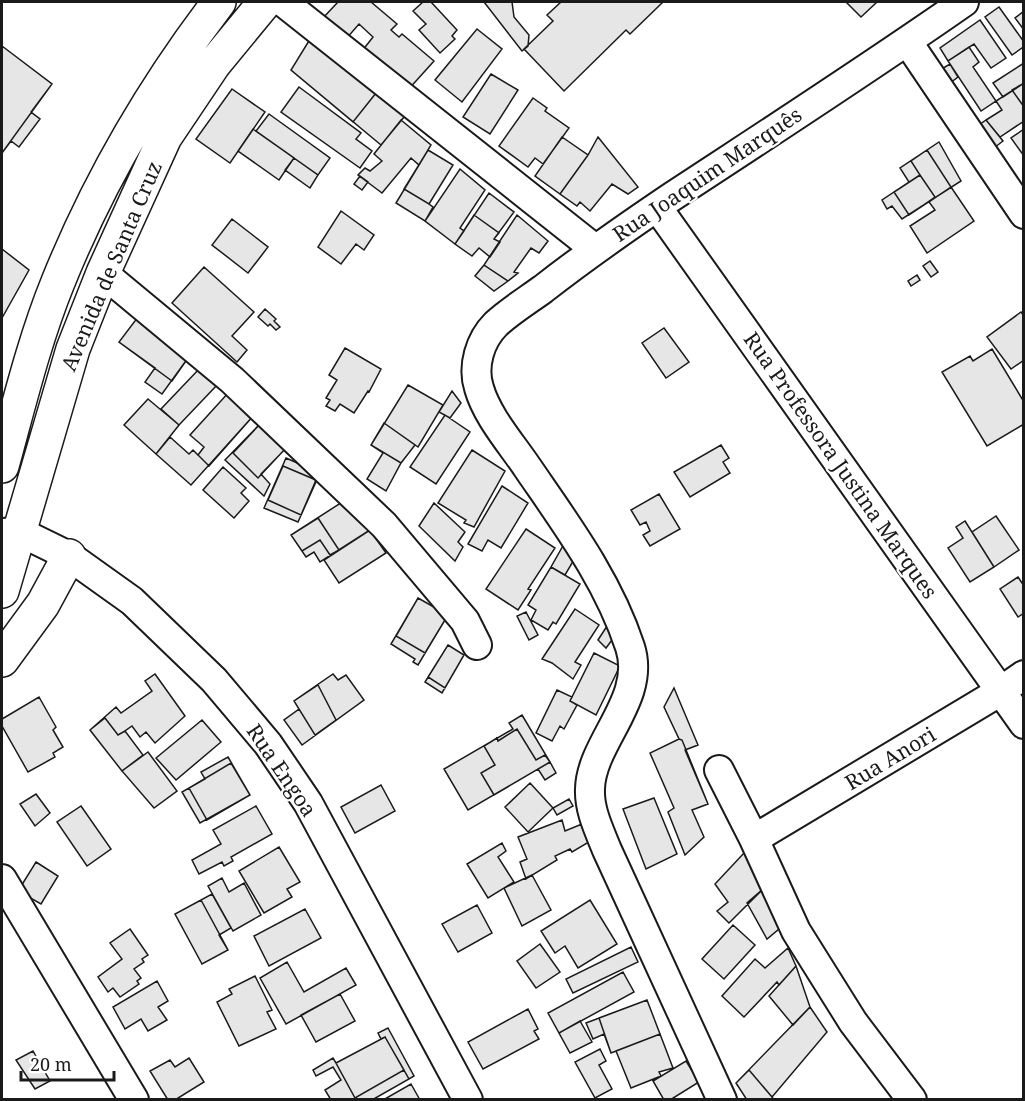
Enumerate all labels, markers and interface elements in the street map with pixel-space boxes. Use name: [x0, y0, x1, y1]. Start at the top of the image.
street label: Rua Joaquim Marquês: [607, 100, 807, 248]
street label: Avenida de Santa Cruz: [54, 157, 168, 375]
street label: Rua Professora Justina Marques: [738, 326, 944, 604]
street label: Rua Engoa: [241, 718, 323, 822]
street label: Rua Anori: [839, 720, 941, 796]
scale bar: [21, 1044, 114, 1082]
text: 20 m: [30, 1052, 72, 1076]

